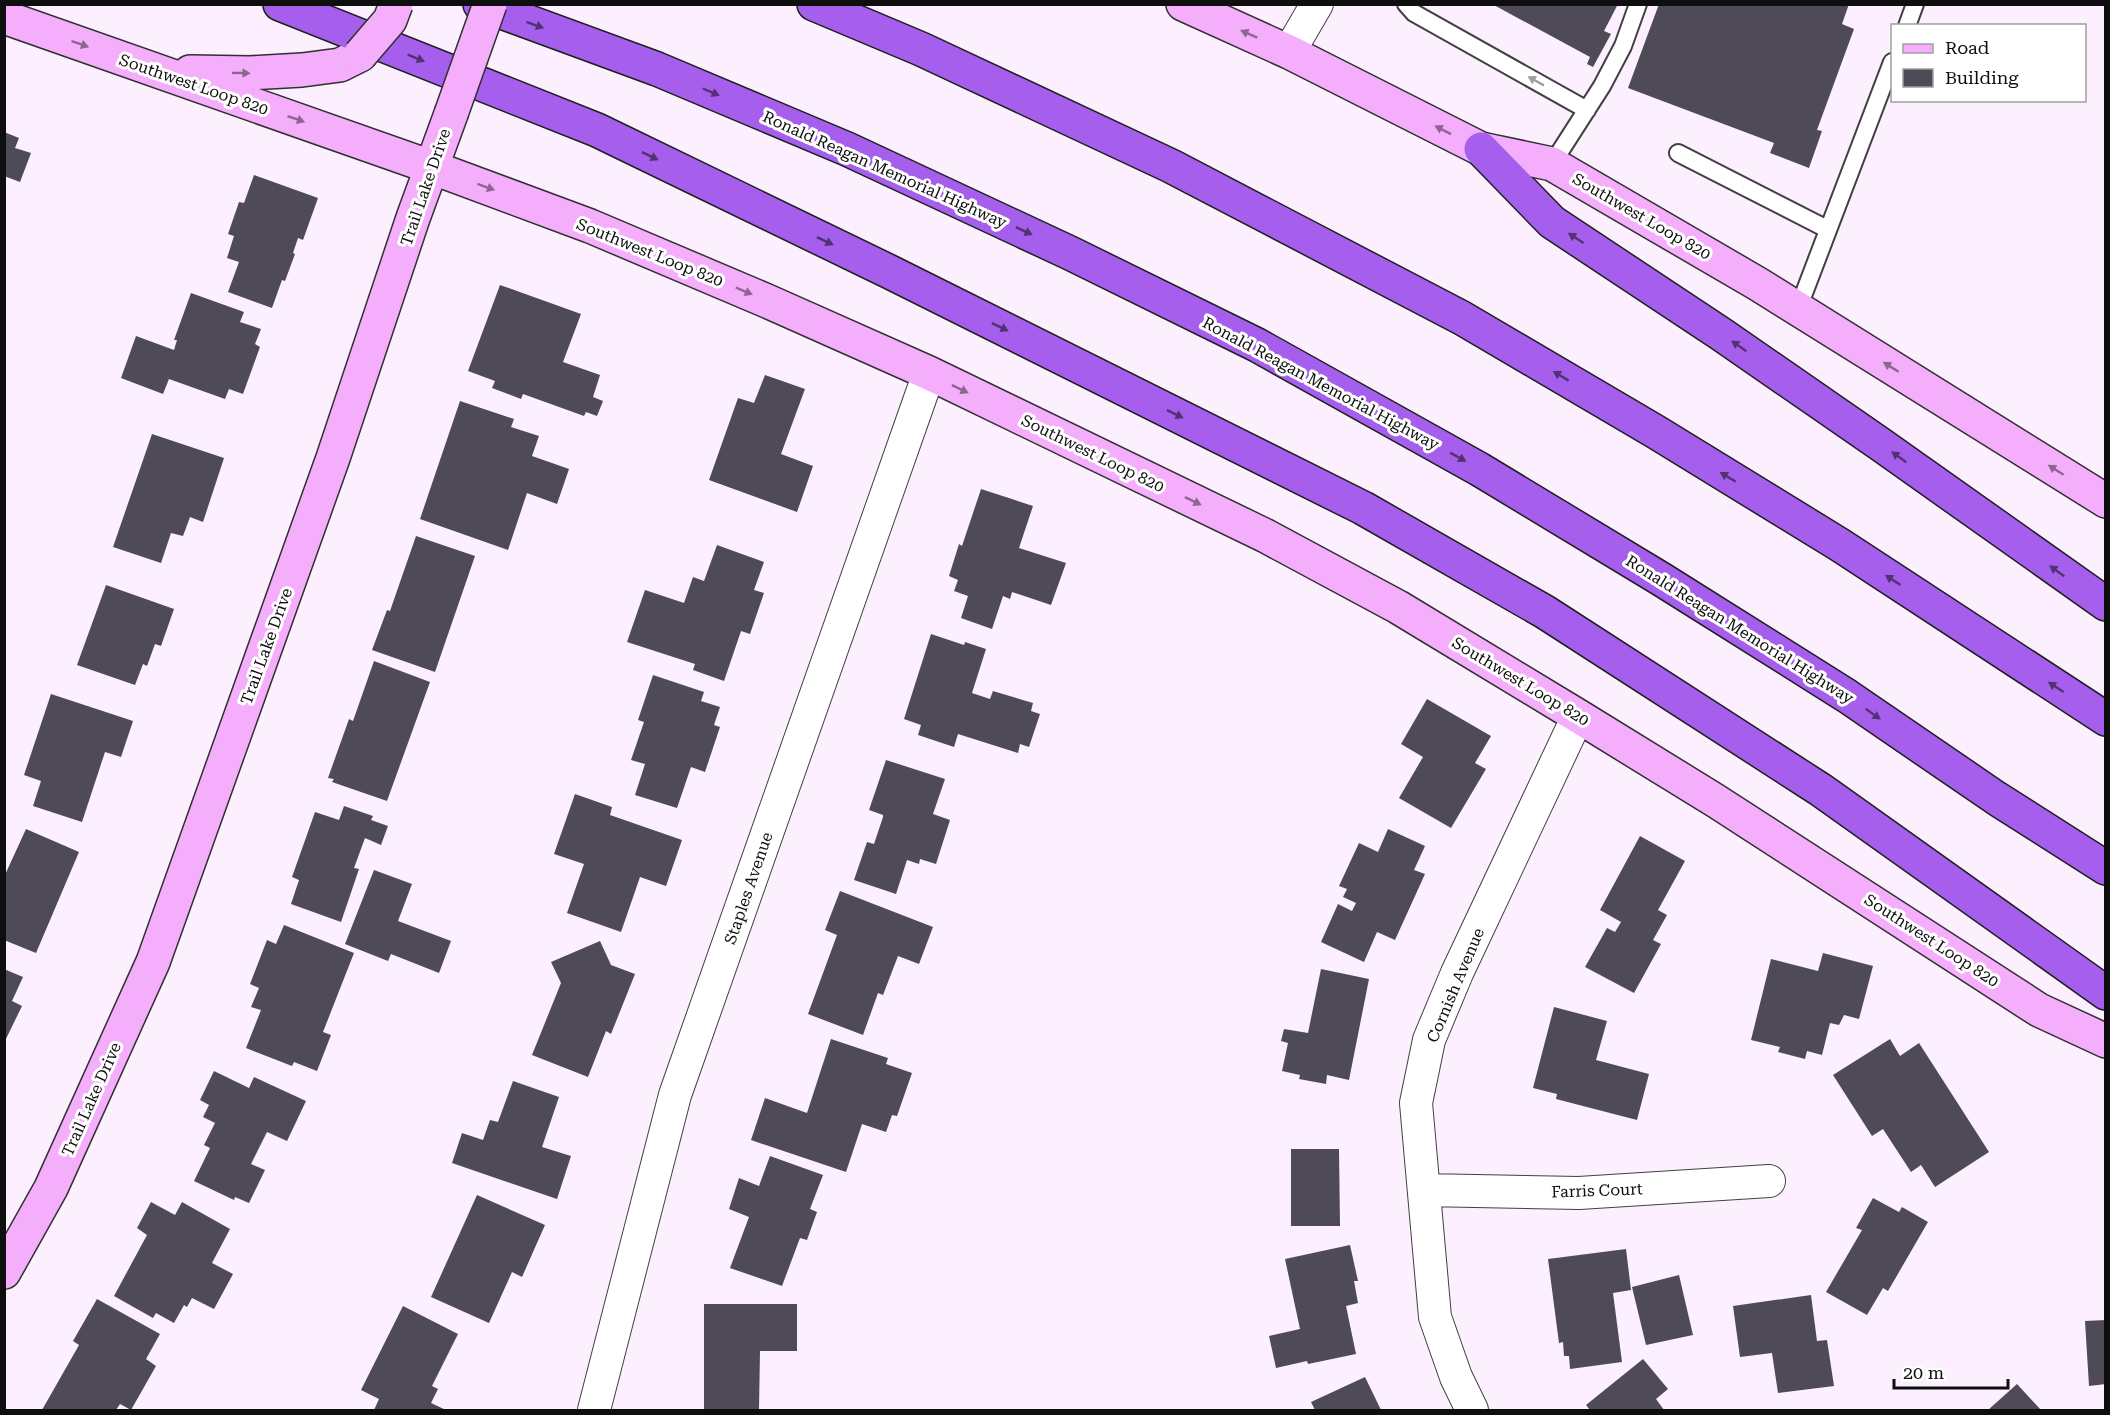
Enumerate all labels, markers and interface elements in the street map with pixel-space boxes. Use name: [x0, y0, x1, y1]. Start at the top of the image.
one-way arrow: [526, 20, 544, 30]
legend: [1891, 24, 2086, 102]
one-way arrow: [1241, 30, 1258, 39]
text: Road: [1945, 37, 1990, 58]
one-way arrow: [71, 39, 89, 49]
street label: Southwest Loop 820: [117, 50, 271, 119]
one-way arrow: [407, 54, 425, 63]
text: Building: [1945, 67, 2019, 88]
one-way arrow: [231, 68, 250, 78]
one-way arrow: [1527, 76, 1544, 86]
one-way arrow: [703, 87, 721, 97]
street label: Ronald Reagan Memorial Highway: [760, 107, 1010, 232]
one-way arrow: [287, 115, 305, 125]
one-way arrow: [1434, 125, 1451, 135]
street label: Trail Lake Drive: [397, 126, 455, 248]
one-way arrow: [641, 151, 658, 160]
street label: Southwest Loop 820: [1569, 169, 1714, 264]
one-way arrow: [477, 183, 495, 192]
street label: Southwest Loop 820: [574, 214, 726, 291]
one-way arrow: [1015, 227, 1032, 236]
one-way arrow: [1568, 233, 1584, 244]
one-way arrow: [817, 236, 834, 245]
one-way arrow: [736, 286, 754, 296]
street label: Ronald Reagan Memorial Highway: [1199, 313, 1443, 454]
one-way arrow: [992, 322, 1009, 332]
one-way arrow: [1731, 340, 1747, 352]
one-way arrow: [1883, 361, 1899, 372]
one-way arrow: [1553, 371, 1569, 382]
one-way arrow: [952, 384, 969, 393]
one-way arrow: [1166, 409, 1183, 419]
street label: Southwest Loop 820: [1018, 411, 1167, 496]
one-way arrow: [1891, 451, 1907, 463]
one-way arrow: [1449, 452, 1466, 462]
one-way arrow: [2048, 465, 2064, 476]
one-way arrow: [1720, 471, 1736, 482]
one-way arrow: [1184, 497, 1201, 506]
street label: Ronald Reagan Memorial Highway: [1622, 551, 1858, 708]
one-way arrow: [2050, 565, 2066, 577]
one-way arrow: [1885, 575, 1901, 586]
street label: Trail Lake Drive: [237, 585, 296, 707]
street label: Southwest Loop 820: [1449, 633, 1593, 730]
one-way arrow: [2048, 681, 2065, 692]
one-way arrow: [1865, 708, 1881, 720]
street label: Staples Avenue: [720, 829, 777, 947]
street label: Southwest Loop 820: [1861, 890, 2003, 991]
street label: Cornish Avenue: [1423, 925, 1488, 1045]
street label: Trail Lake Drive: [58, 1039, 125, 1159]
street label: Farris Court: [1551, 1179, 1643, 1202]
scale bar: [1894, 1352, 2008, 1390]
text: 20 m: [1903, 1362, 1944, 1383]

